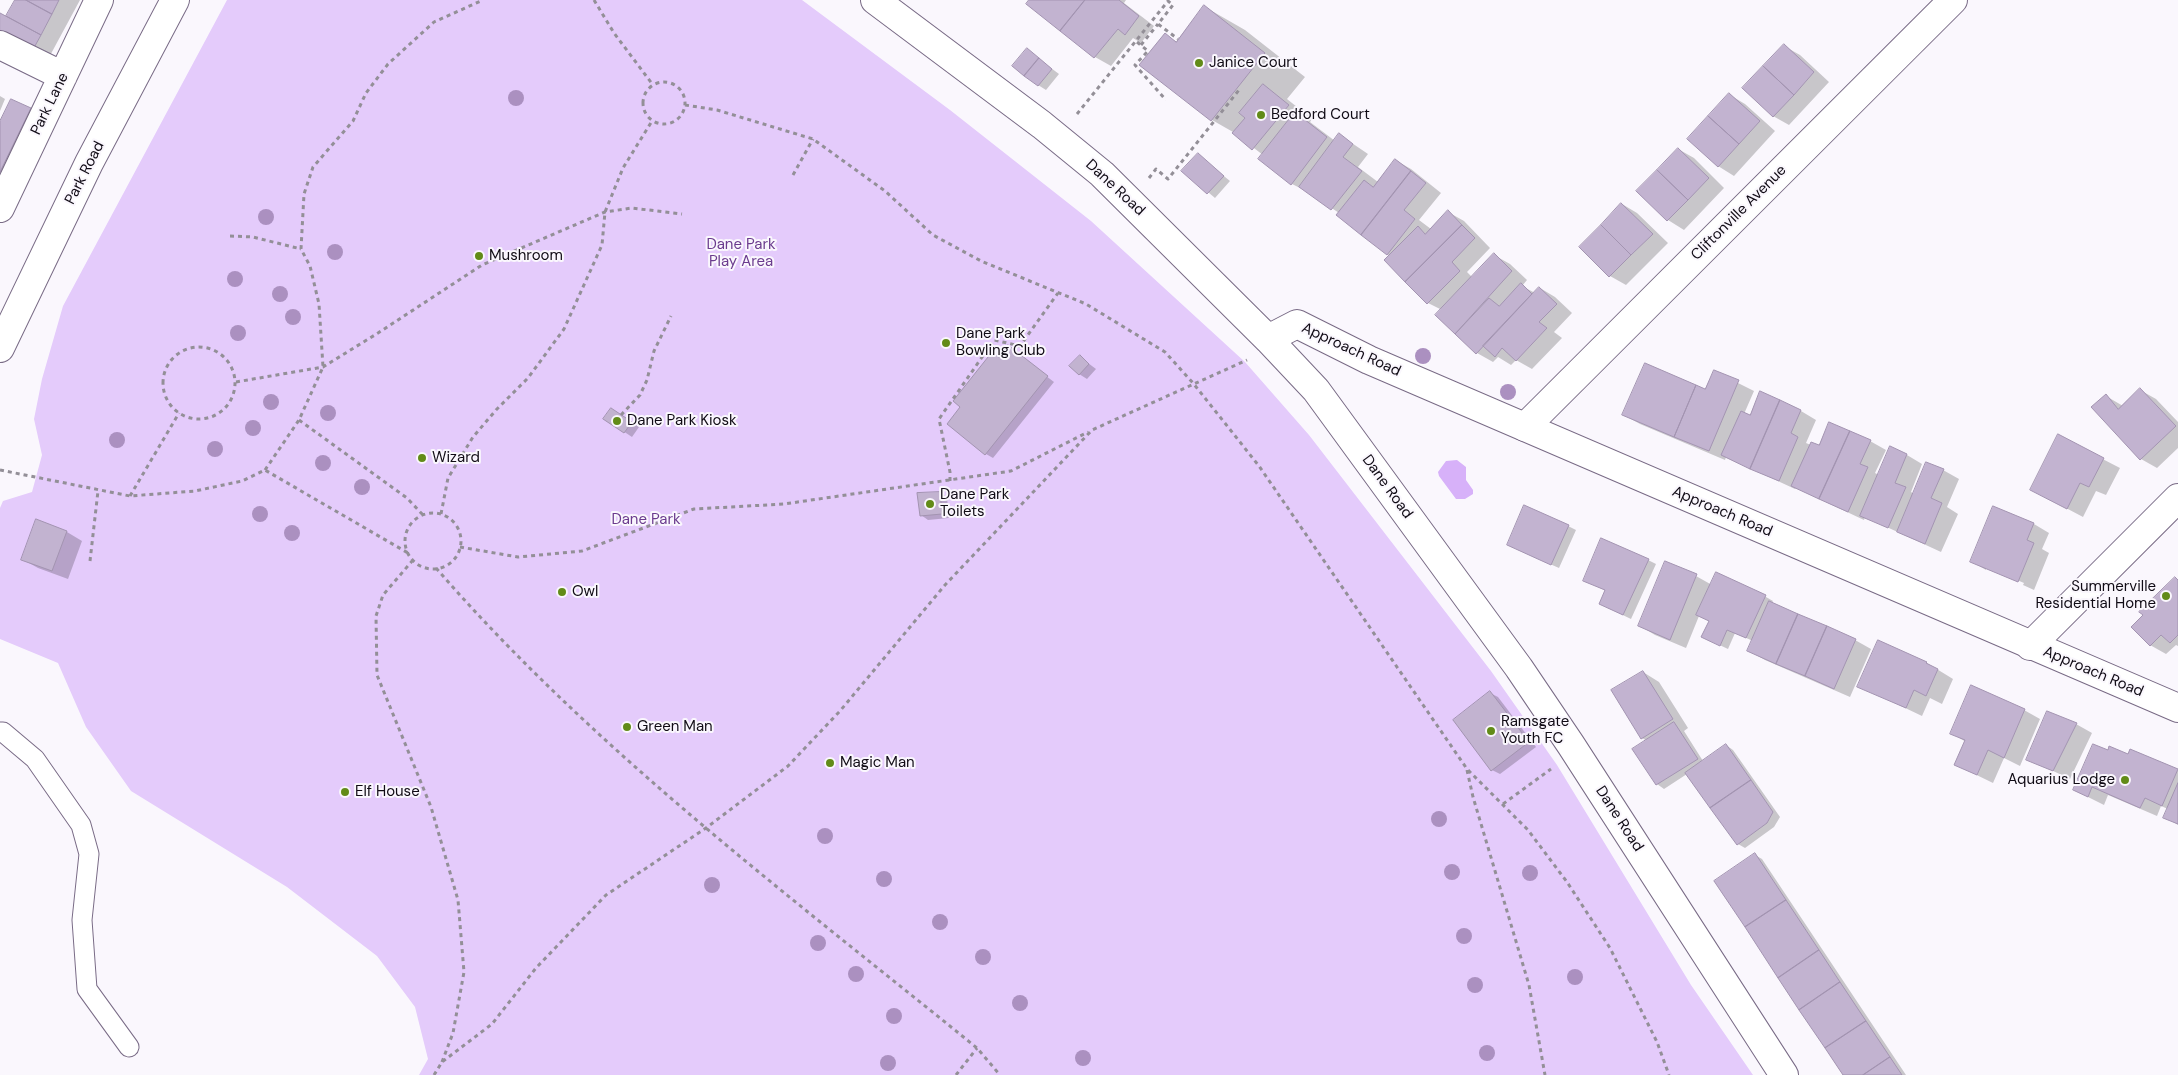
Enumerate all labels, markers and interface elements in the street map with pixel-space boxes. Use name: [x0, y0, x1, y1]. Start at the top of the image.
place label: Janice Court: [1209, 54, 1298, 72]
marker: Janice Court: [1193, 57, 1205, 69]
street label: Park Lane: [27, 70, 73, 138]
place label: Bedford Court: [1271, 106, 1370, 124]
marker: Bedford Court: [1255, 109, 1267, 121]
street label: Park Road: [61, 138, 109, 208]
street label: Dane Road: [1082, 156, 1148, 220]
street label: Cliftonville Avenue: [1688, 162, 1790, 264]
park label: Dane Park Play Area: [706, 236, 776, 271]
place label: Mushroom: [489, 247, 563, 265]
marker: Mushroom: [473, 250, 485, 262]
street label: Approach Road: [1299, 319, 1403, 381]
place label: Dane Park Bowling Club: [956, 325, 1045, 360]
marker: Dane Park Bowling Club: [940, 337, 952, 349]
place label: Dane Park Kiosk: [627, 412, 737, 430]
marker: Dane Park Kiosk: [611, 415, 623, 427]
place label: Wizard: [432, 449, 480, 467]
marker: Wizard: [416, 452, 428, 464]
street label: Dane Road: [1358, 452, 1416, 522]
street label: Approach Road: [1669, 483, 1775, 541]
place label: Dane Park Toilets: [940, 486, 1009, 521]
marker: Dane Park Toilets: [924, 498, 936, 510]
park label: Dane Park: [611, 511, 681, 529]
place label: Summerville Residential Home: [2035, 578, 2156, 613]
place label: Owl: [572, 583, 598, 601]
marker: Owl: [556, 586, 568, 598]
marker: Summerville Residential Home: [2160, 590, 2172, 602]
street label: Approach Road: [2040, 643, 2146, 701]
place label: Ramsgate Youth FC: [1501, 713, 1569, 748]
place label: Green Man: [637, 718, 713, 736]
marker: Green Man: [621, 721, 633, 733]
marker: Ramsgate Youth FC: [1485, 725, 1497, 737]
place label: Magic Man: [840, 754, 915, 772]
marker: Magic Man: [824, 757, 836, 769]
place label: Aquarius Lodge: [2008, 771, 2115, 789]
marker: Aquarius Lodge: [2119, 774, 2131, 786]
place label: Elf House: [355, 783, 420, 801]
street label: Dane Road: [1591, 783, 1647, 855]
marker: Elf House: [339, 786, 351, 798]

